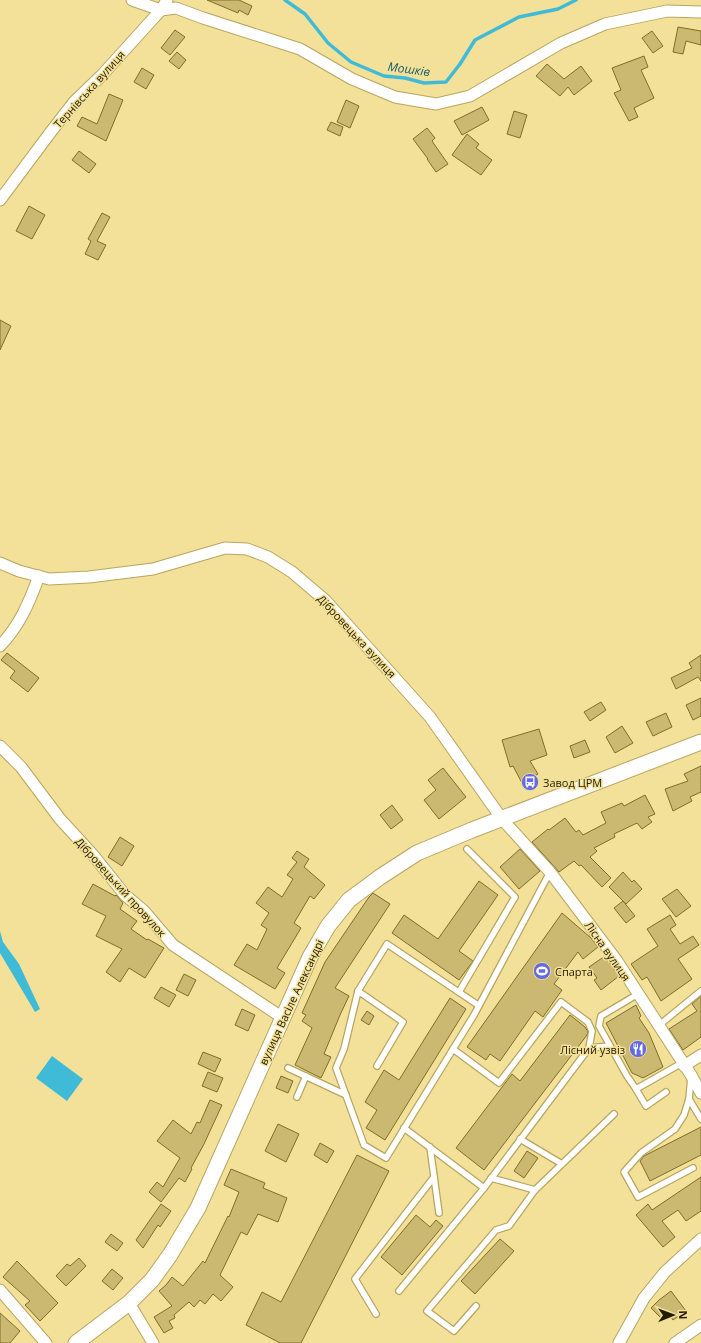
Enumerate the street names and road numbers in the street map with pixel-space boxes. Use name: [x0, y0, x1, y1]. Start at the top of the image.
street label: Тернівська вулиця: [50, 47, 128, 131]
street label: Дібровецька вулиця: [314, 591, 400, 681]
street label: Дібровецький провулок: [72, 834, 170, 940]
street label: Лісна вулиця: [582, 918, 634, 984]
street label: вулиця Васіле Александрі: [255, 937, 327, 1067]

